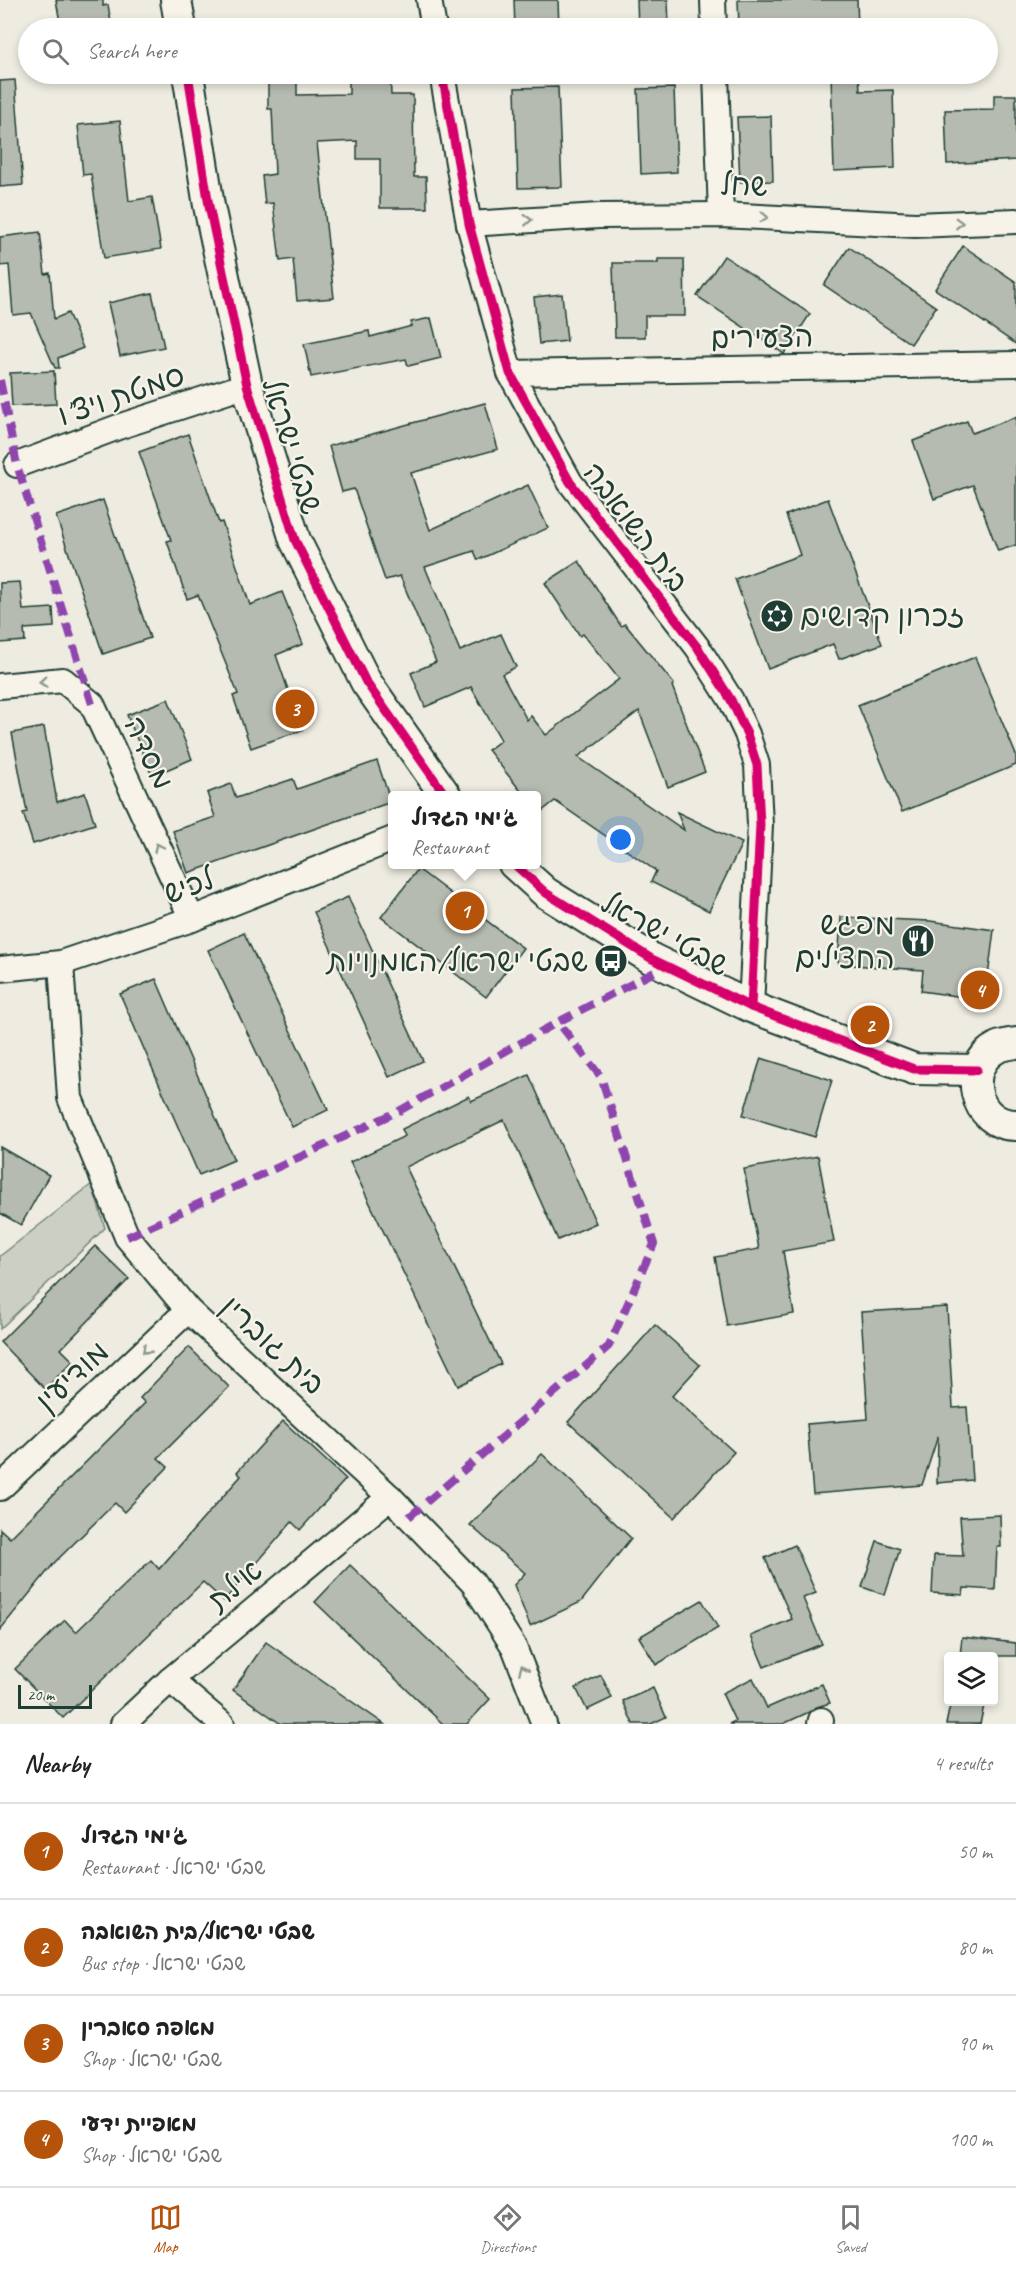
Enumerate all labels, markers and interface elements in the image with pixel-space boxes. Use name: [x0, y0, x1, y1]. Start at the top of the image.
search box: [18, 18, 998, 84]
icon: search: [39, 35, 72, 68]
text: Search here: [87, 37, 177, 65]
street label: שחל: [720, 165, 768, 205]
one-way arrow: [760, 211, 769, 224]
one-way arrow: [523, 214, 532, 227]
one-way arrow: [955, 217, 964, 230]
street label: הצעירים: [710, 317, 814, 357]
street label: סמטת ויצ"ו: [53, 356, 189, 434]
street label: שבטי ישראל: [253, 373, 331, 519]
street label: בית השואבה: [575, 455, 697, 599]
place label: זכרון קדושים: [800, 597, 965, 635]
synagogue icon: זכרון קדושים: [759, 598, 795, 634]
one-way arrow: [38, 675, 47, 688]
pin: 3: [276, 686, 314, 732]
street label: מסדה: [116, 710, 182, 796]
popup: [388, 791, 541, 869]
text: ג'ימי הגדול: [411, 804, 518, 832]
your location: [606, 825, 635, 854]
text: Restaurant: [411, 835, 489, 860]
one-way arrow: [154, 843, 166, 854]
street label: לכיש: [159, 859, 221, 913]
street label: שבטי ישראל: [594, 883, 736, 985]
pin: 1: [446, 888, 484, 934]
place label: מפגש החצילים: [795, 905, 895, 977]
restaurant icon: מפגש החצילים: [900, 923, 936, 959]
place label: שבטי ישראל/האמנויות: [325, 942, 588, 980]
bus stop icon: שבטי ישראל/האמנויות: [593, 943, 629, 979]
pin: 4: [960, 968, 1000, 1012]
pin: 2: [850, 1002, 890, 1048]
street label: בית גוברין: [213, 1287, 333, 1403]
street label: מודיעין: [27, 1333, 117, 1419]
one-way arrow: [142, 1343, 152, 1354]
street label: אילת: [198, 1551, 270, 1620]
map controls: [944, 1652, 998, 1706]
button: layers: [944, 1652, 998, 1706]
one-way arrow: [518, 1665, 530, 1676]
scale bar: [18, 1682, 92, 1710]
text: 20 m: [27, 1685, 54, 1705]
text: Nearby: [24, 1747, 89, 1780]
text: 4 results: [933, 1751, 992, 1776]
text: ג'ימי הגדול: [81, 1822, 188, 1850]
text: 1: [39, 1839, 48, 1864]
text: 50 m: [958, 1839, 992, 1864]
text: Restaurant · שבטי ישראל: [81, 1855, 266, 1880]
text: שבטי ישראל/בית השואבה: [81, 1918, 315, 1946]
text: 2: [39, 1935, 48, 1960]
text: 80 m: [958, 1935, 992, 1960]
text: Bus stop · שבטי ישראל: [81, 1951, 246, 1976]
text: מאפה סאברין: [81, 2014, 215, 2042]
text: 3: [39, 2031, 48, 2056]
text: 90 m: [958, 2031, 992, 2056]
text: Shop · שבטי ישראל: [81, 2047, 222, 2072]
text: מאפיית ידעי: [81, 2110, 197, 2138]
text: 4: [39, 2127, 48, 2152]
text: 100 m: [949, 2127, 992, 2152]
text: Shop · שבטי ישראל: [81, 2143, 222, 2168]
tab: Map: [149, 2201, 182, 2257]
tab: Directions: [480, 2201, 536, 2257]
tab: Saved: [834, 2201, 867, 2257]

